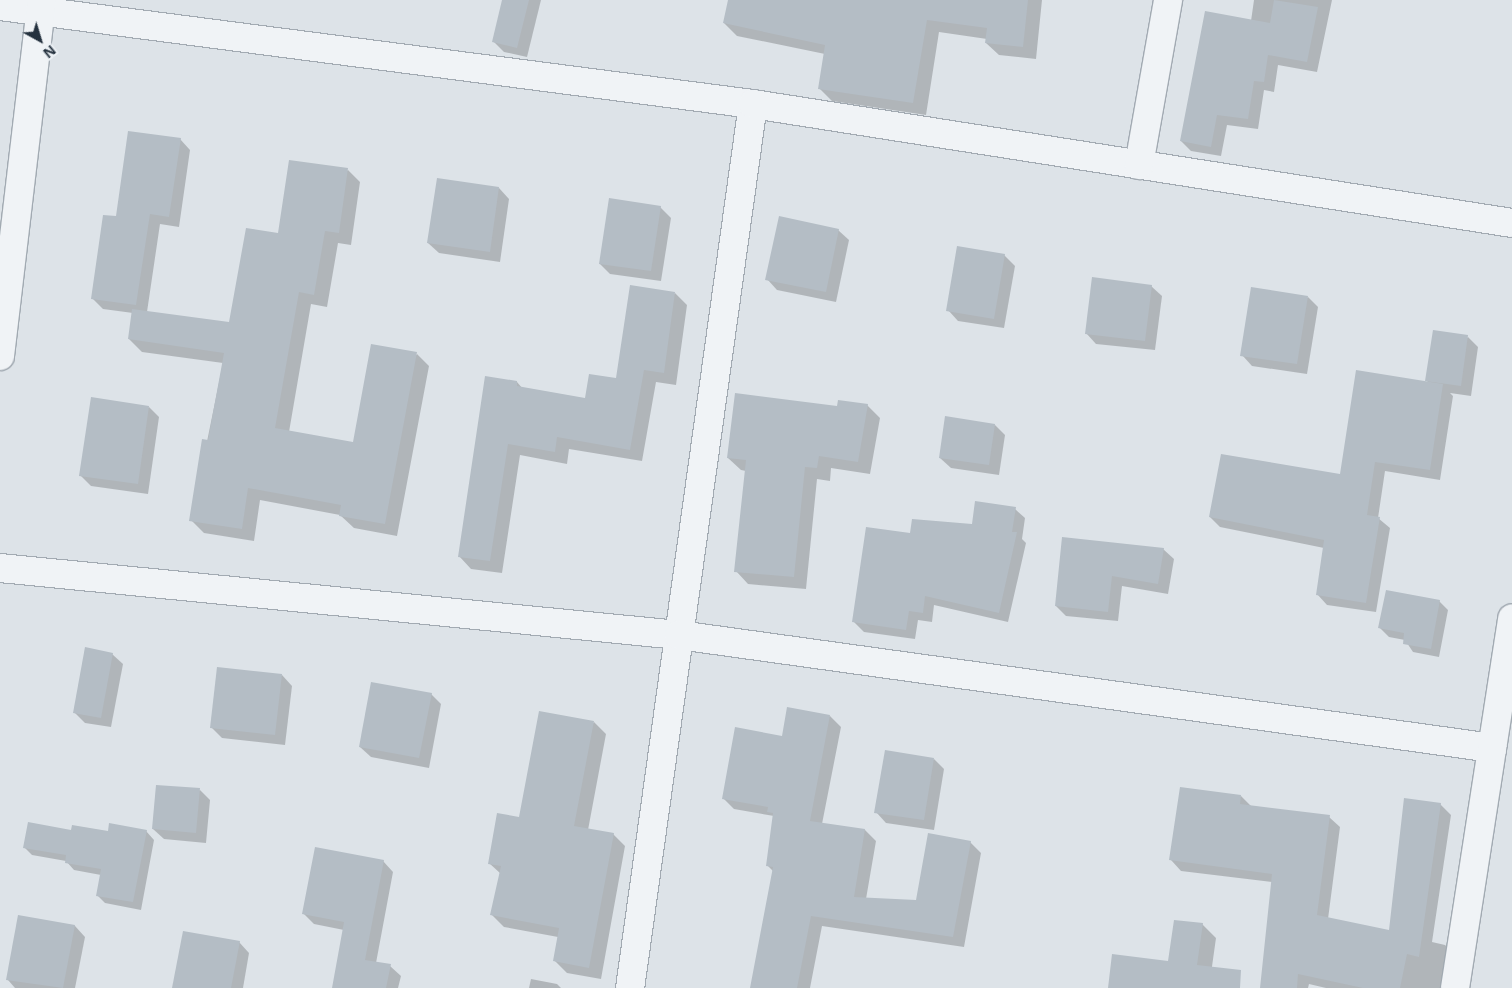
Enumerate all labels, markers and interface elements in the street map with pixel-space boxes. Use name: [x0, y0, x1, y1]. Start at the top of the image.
north arrow: [15, 15, 65, 65]
text: N: [39, 41, 60, 63]

